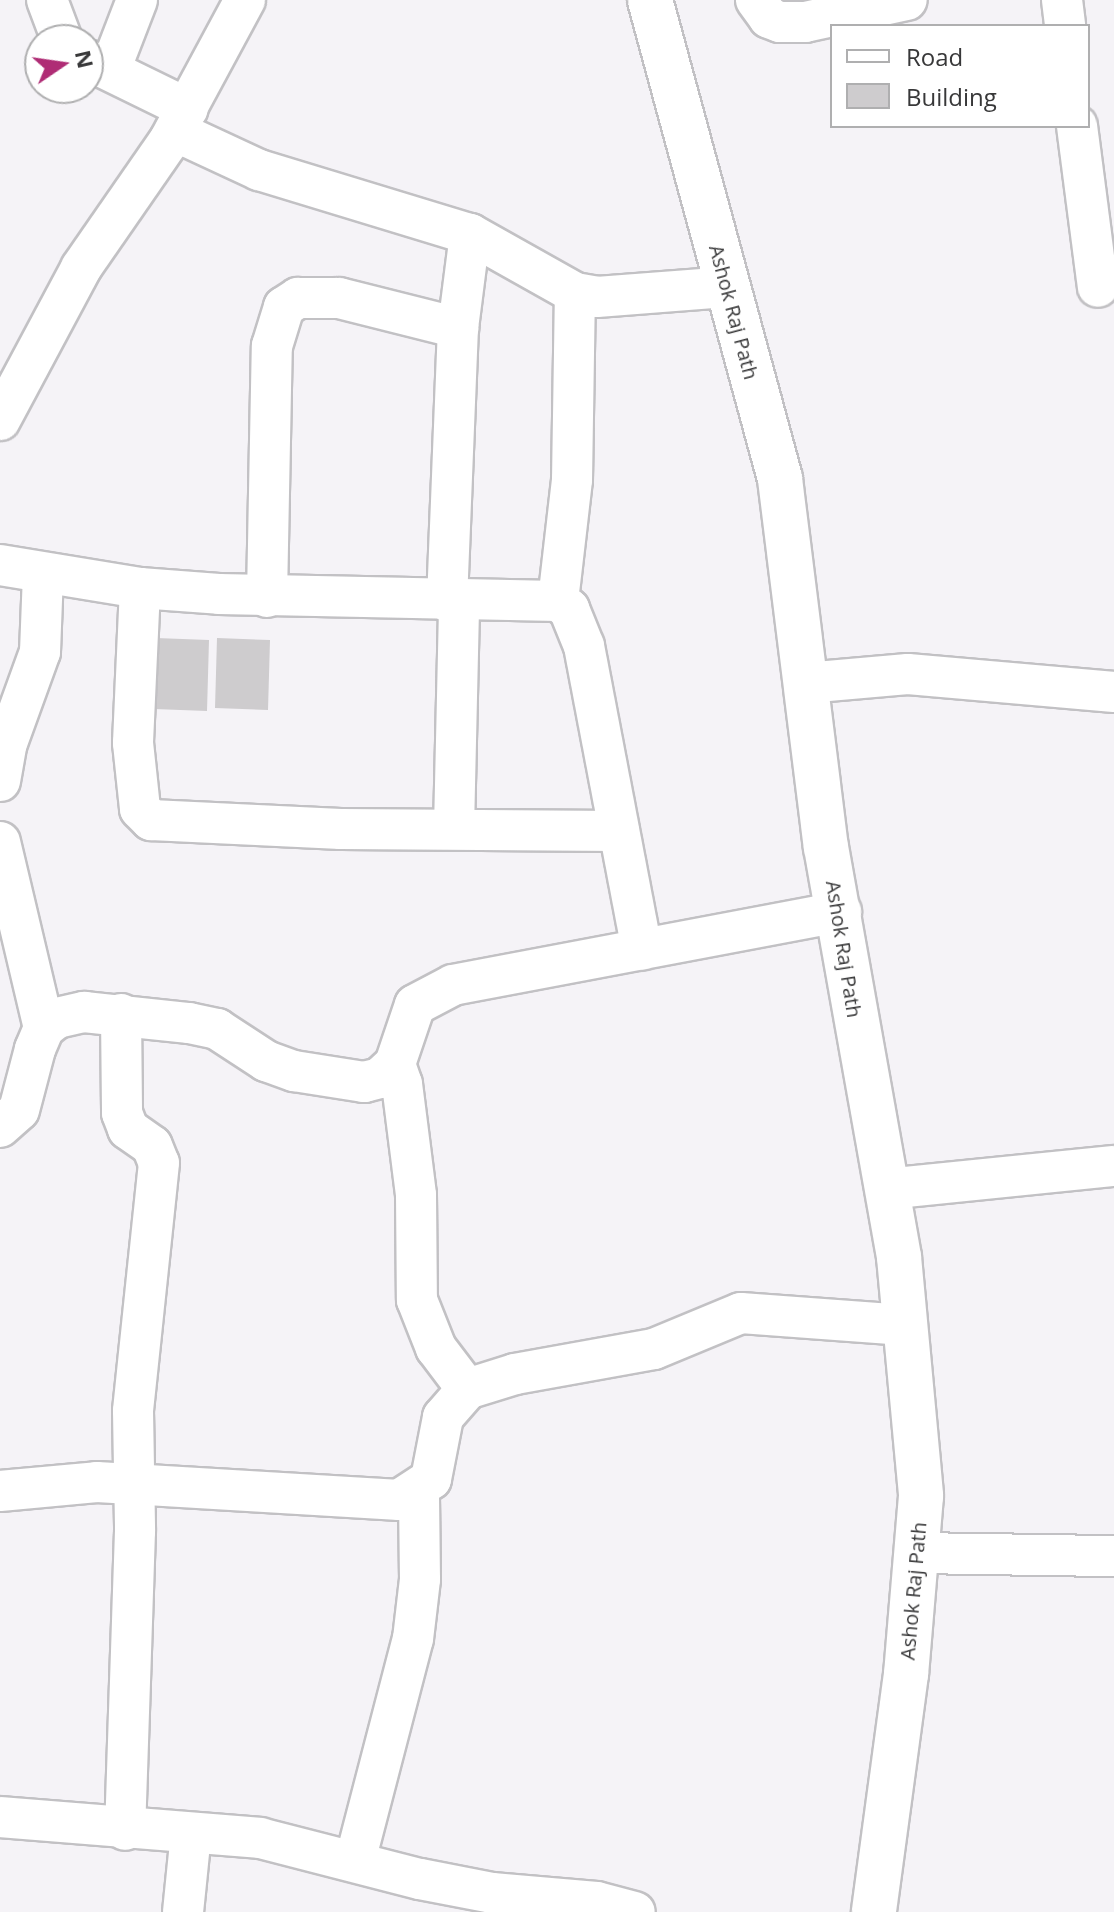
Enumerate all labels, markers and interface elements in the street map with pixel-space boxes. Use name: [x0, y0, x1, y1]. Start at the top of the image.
north arrow: [24, 24, 104, 104]
legend: [830, 24, 1090, 128]
text: Road: [906, 40, 963, 73]
text: N: [69, 47, 102, 71]
text: Building: [906, 80, 997, 113]
street label: Ashok Raj Path: [704, 242, 764, 382]
street label: Ashok Raj Path: [821, 879, 867, 1019]
street label: Ashok Raj Path: [895, 1521, 931, 1661]

